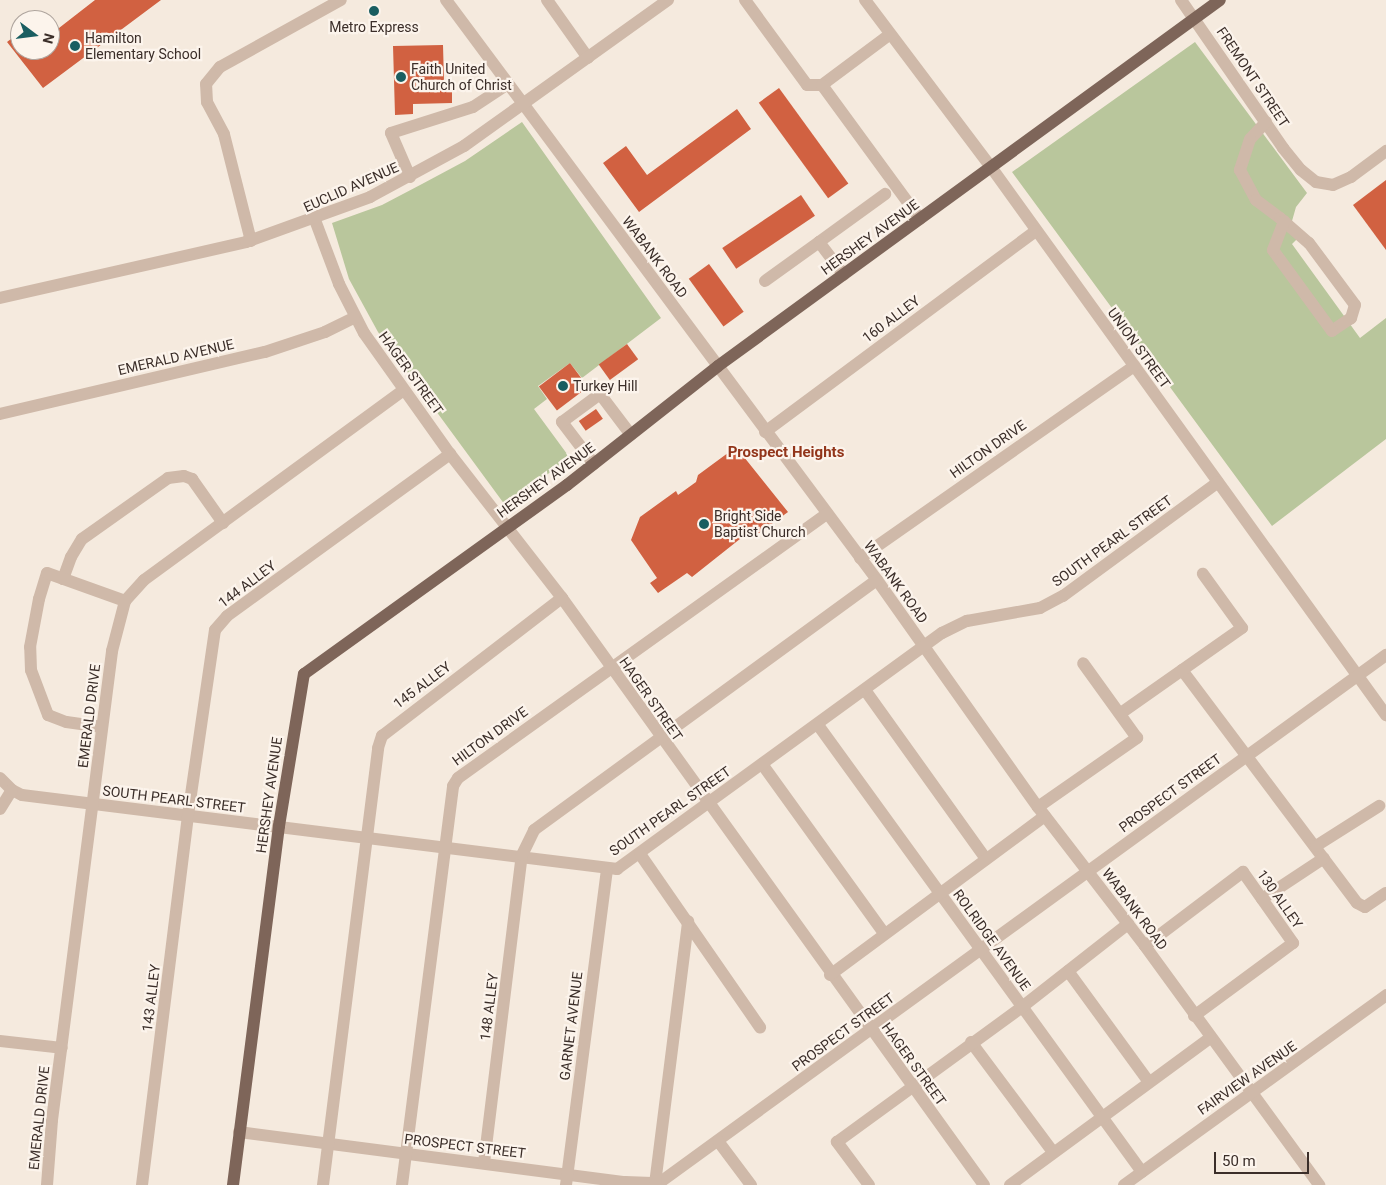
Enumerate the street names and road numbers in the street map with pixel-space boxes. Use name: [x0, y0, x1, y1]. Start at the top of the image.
street label: FREMONT STREET: [1213, 24, 1293, 130]
street label: EUCLID AVENUE: [301, 158, 401, 216]
street label: HERSHEY AVENUE: [818, 196, 922, 278]
street label: WABANK ROAD: [619, 213, 691, 301]
street label: 160 ALLEY: [859, 292, 923, 346]
street label: UNION STREET: [1104, 304, 1174, 392]
street label: HAGER STREET: [375, 328, 447, 418]
street label: EMERALD AVENUE: [116, 335, 236, 379]
street label: HILTON DRIVE: [947, 417, 1029, 481]
street label: HERSHEY AVENUE: [494, 439, 598, 521]
street label: SOUTH PEARL STREET: [1049, 492, 1175, 590]
street label: WABANK ROAD: [860, 538, 932, 626]
street label: 144 ALLEY: [215, 557, 279, 611]
street label: HAGER STREET: [616, 654, 686, 744]
street label: 145 ALLEY: [390, 658, 454, 712]
street label: EMERALD DRIVE: [74, 663, 104, 769]
street label: HILTON DRIVE: [449, 703, 531, 769]
street label: HERSHEY AVENUE: [253, 736, 285, 854]
street label: PROSPECT STREET: [1115, 750, 1225, 836]
street label: SOUTH PEARL STREET: [606, 763, 734, 859]
street label: SOUTH PEARL STREET: [101, 782, 247, 816]
street label: WABANK ROAD: [1099, 865, 1171, 953]
street label: 130 ALLEY: [1254, 866, 1306, 932]
street label: ROLRIDGE AVENUE: [950, 886, 1034, 994]
street label: 143 ALLEY: [139, 963, 163, 1033]
street label: GARNET AVENUE: [556, 971, 586, 1081]
street label: 148 ALLEY: [477, 972, 501, 1042]
street label: PROSPECT STREET: [788, 989, 898, 1075]
street label: HAGER STREET: [878, 1019, 950, 1109]
street label: FAIRVIEW AVENUE: [1194, 1038, 1300, 1118]
street label: EMERALD DRIVE: [25, 1065, 53, 1171]
street label: PROSPECT STREET: [403, 1130, 527, 1162]

